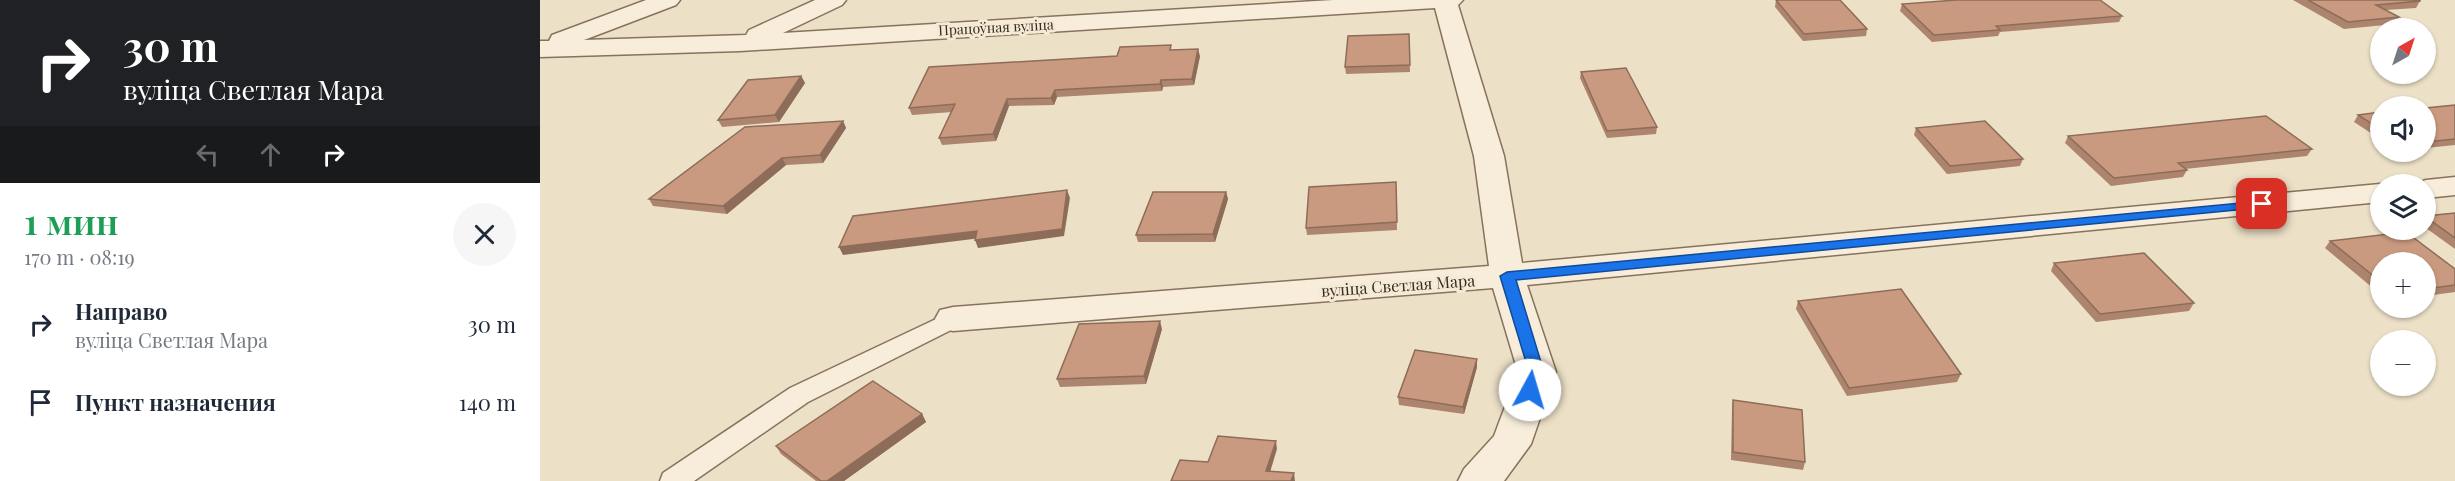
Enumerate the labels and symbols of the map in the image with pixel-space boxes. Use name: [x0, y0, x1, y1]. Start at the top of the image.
street label: Працоўная вуліца: [938, 14, 1054, 40]
north arrow: [2370, 18, 2436, 84]
pin: [2236, 178, 2287, 229]
street label: вуліца Светлая Мара: [1320, 269, 1476, 301]
position arrow: [1498, 358, 1562, 422]

